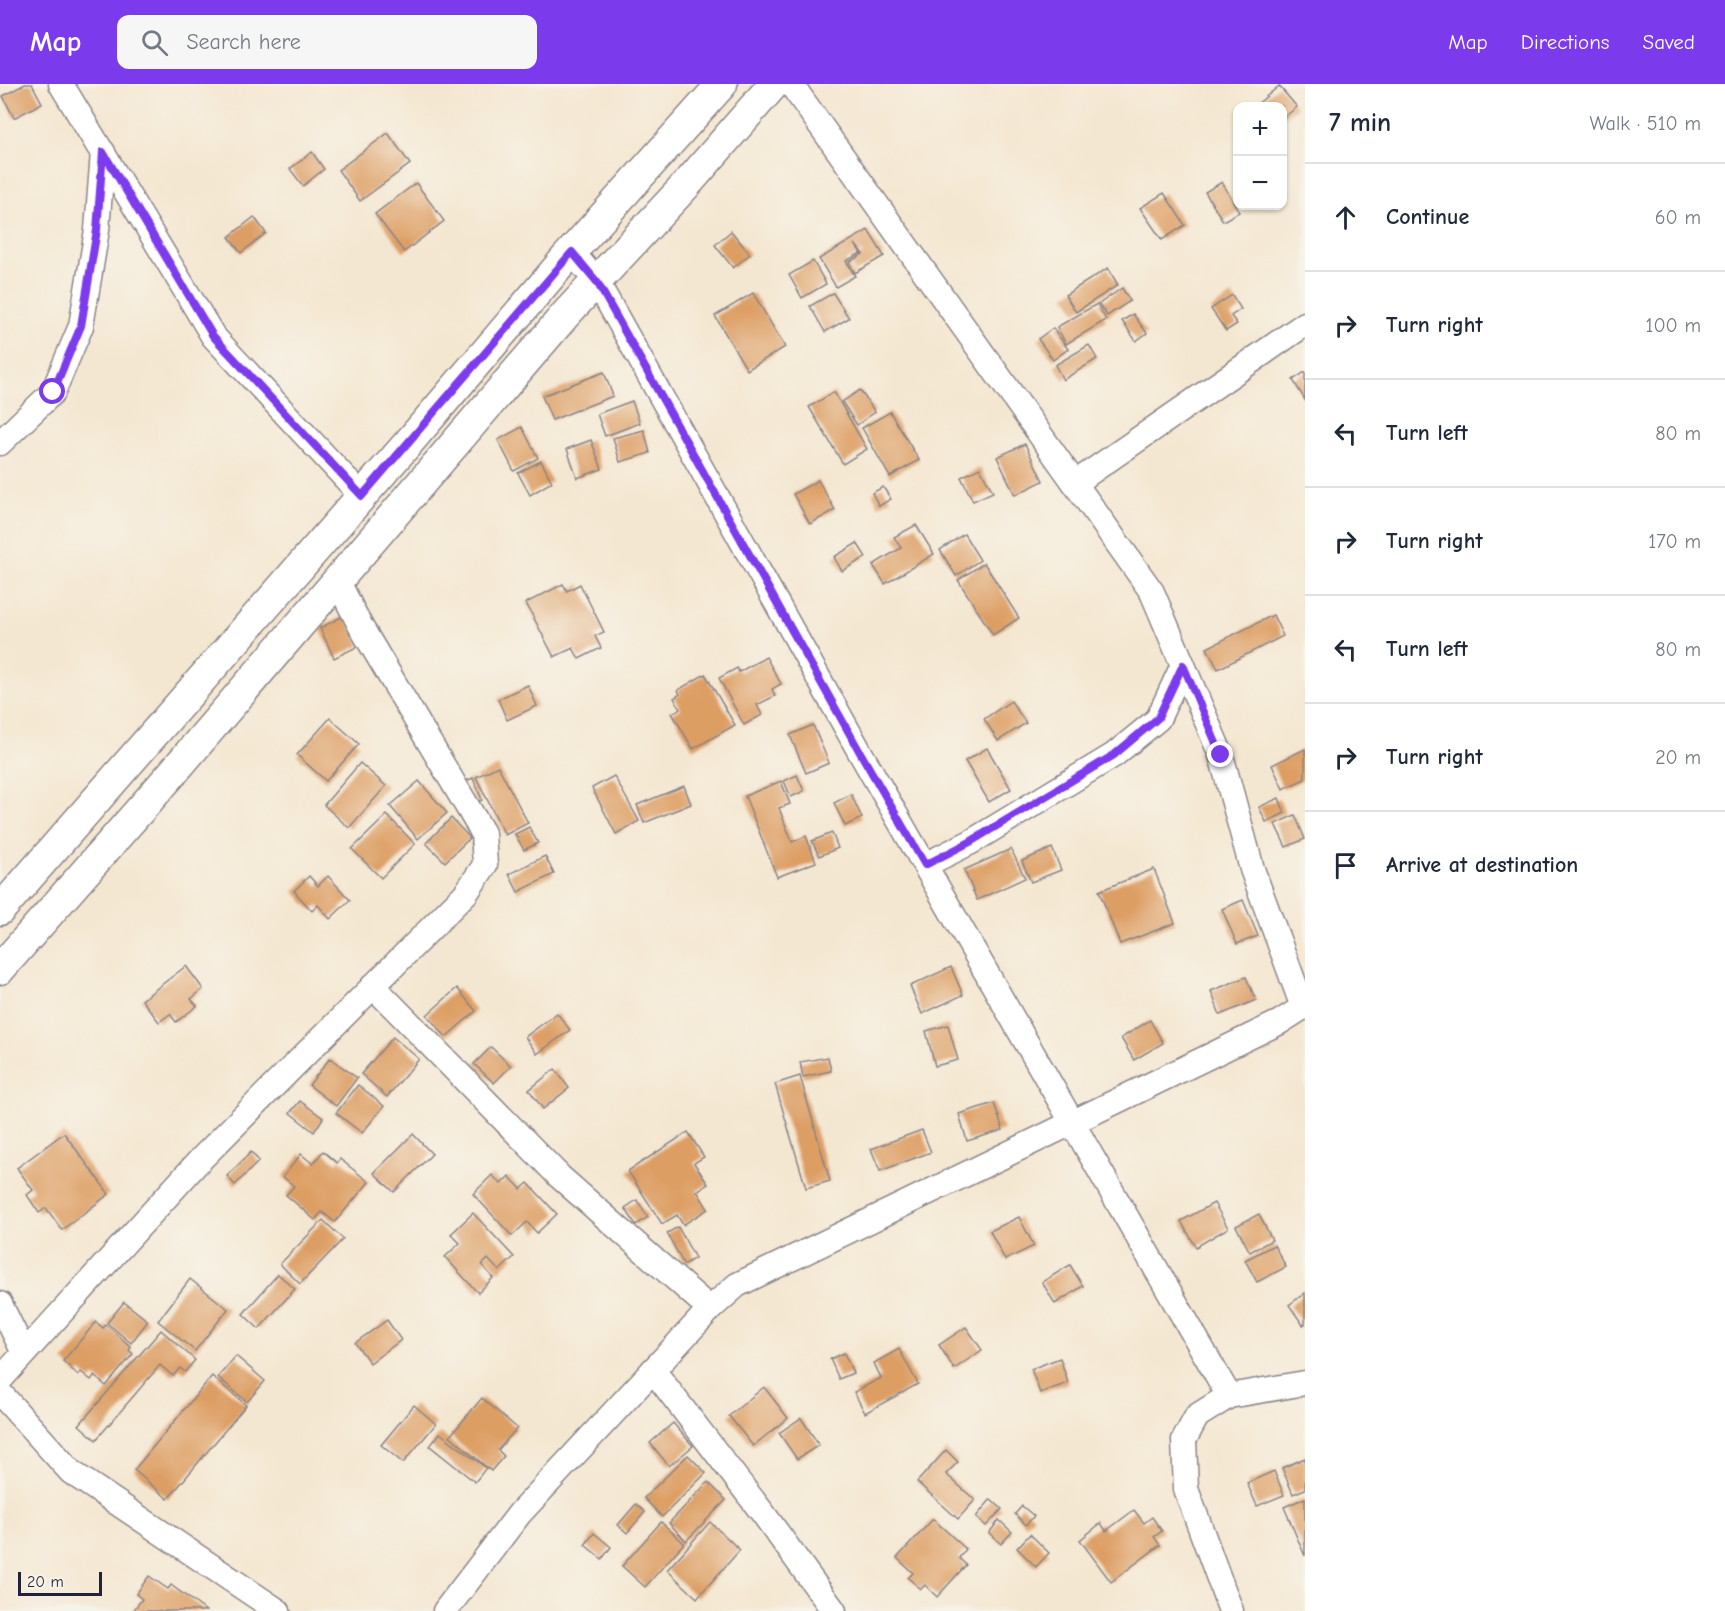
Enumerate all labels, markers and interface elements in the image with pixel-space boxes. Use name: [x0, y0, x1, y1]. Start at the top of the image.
search box: [117, 15, 537, 69]
text: Map: [30, 26, 81, 58]
icon: search: [138, 26, 171, 59]
text: Search here: [186, 29, 301, 55]
text: Map: [1448, 30, 1488, 54]
text: Directions: [1521, 30, 1610, 54]
text: Saved: [1643, 30, 1695, 54]
map controls: [1233, 102, 1287, 210]
button: +: [1233, 102, 1287, 156]
text: 7 min: [1329, 108, 1391, 138]
text: Walk · 510 m: [1590, 112, 1701, 135]
button: −: [1233, 156, 1287, 210]
icon: ahead: [1329, 201, 1362, 234]
text: Continue: [1386, 204, 1469, 230]
text: 60 m: [1655, 206, 1701, 229]
icon: right: [1329, 309, 1362, 342]
text: Turn right: [1386, 312, 1483, 338]
text: 100 m: [1646, 314, 1701, 337]
route start: [39, 378, 65, 404]
icon: left: [1329, 417, 1362, 450]
text: Turn left: [1386, 420, 1468, 446]
text: 80 m: [1655, 422, 1701, 445]
icon: right: [1329, 525, 1362, 558]
text: Turn right: [1386, 528, 1483, 554]
text: 170 m: [1648, 530, 1701, 553]
icon: left: [1329, 633, 1362, 666]
text: Turn left: [1386, 636, 1468, 662]
text: 80 m: [1655, 638, 1701, 661]
route end: [1207, 741, 1233, 767]
icon: right: [1329, 741, 1362, 774]
text: Turn right: [1386, 744, 1483, 770]
text: 20 m: [1655, 746, 1701, 769]
icon: arrive: [1329, 849, 1362, 882]
text: Arrive at destination: [1386, 852, 1578, 878]
scale bar: [18, 1569, 102, 1596]
text: 20 m: [27, 1573, 64, 1591]

